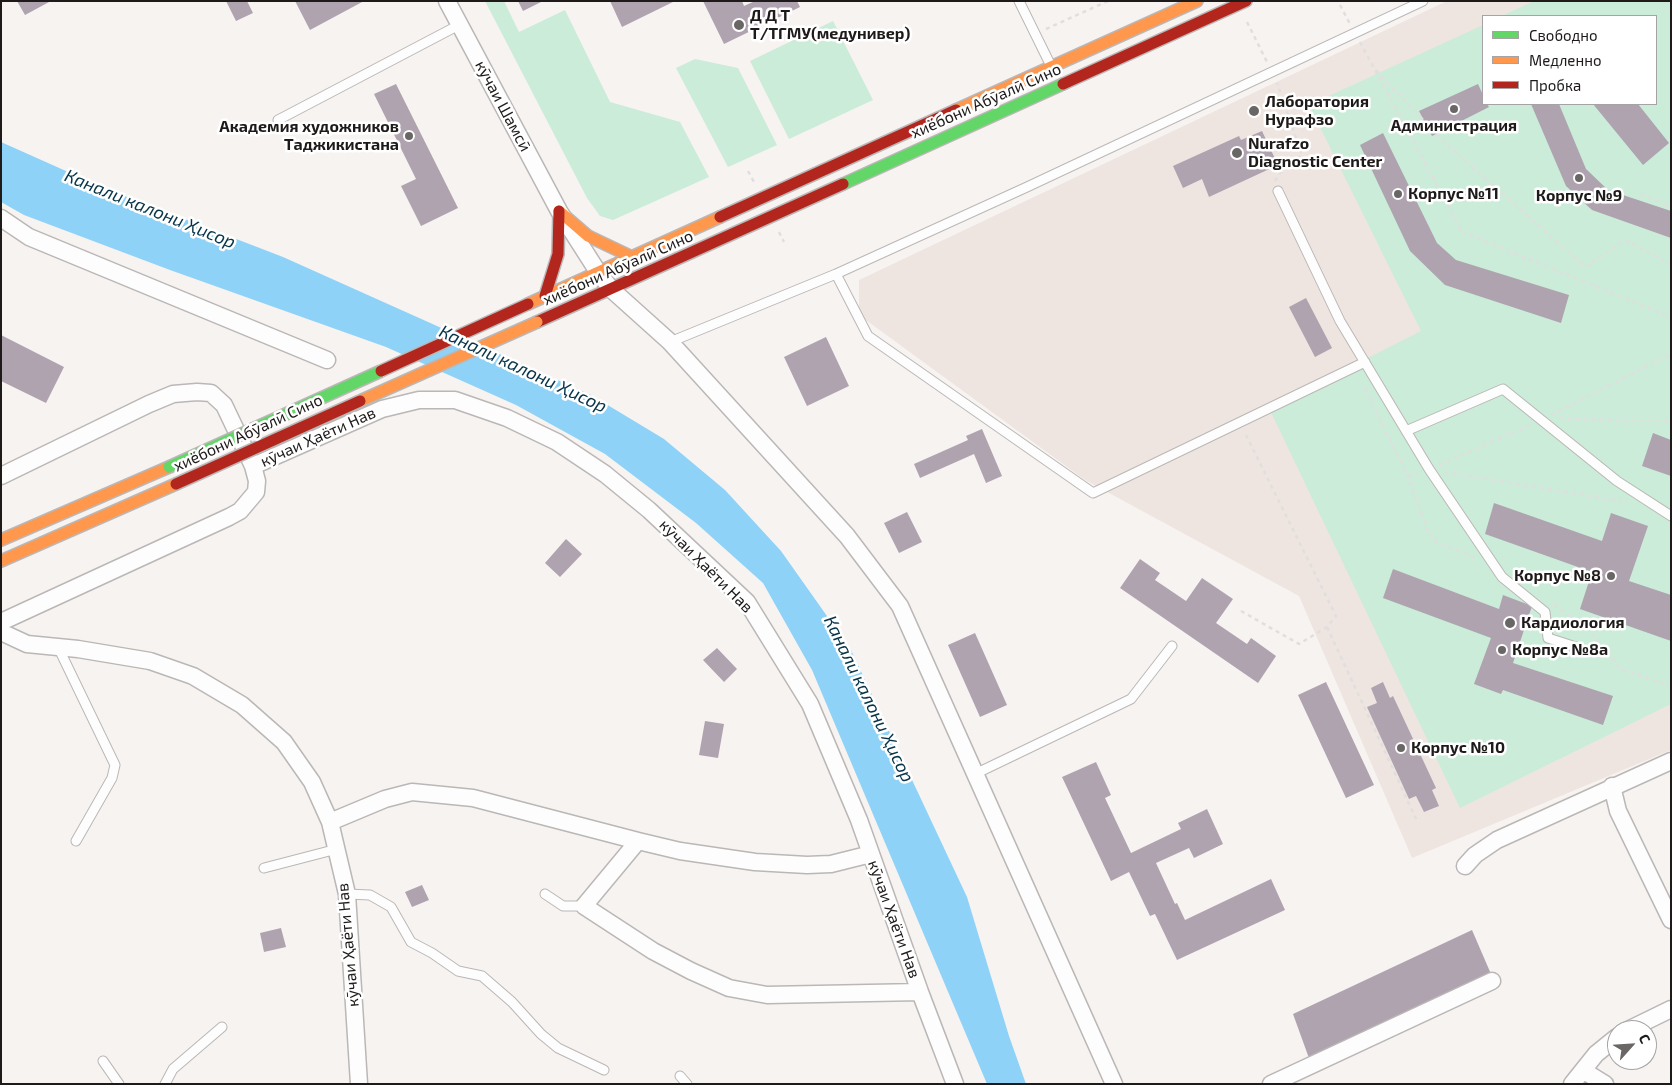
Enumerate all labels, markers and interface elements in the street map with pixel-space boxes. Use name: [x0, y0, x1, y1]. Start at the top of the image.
place label: Д Д Т Т/ТГМУ(медунивер): [750, 6, 910, 44]
legend: [1482, 15, 1657, 105]
marker: Д Д Т Т/ТГМУ(медунивер): [732, 18, 746, 32]
text: Свободно: [1529, 26, 1598, 44]
text: Медленно: [1529, 51, 1602, 69]
street label: кӯчаи Шамсӣ: [471, 57, 535, 155]
street label: хиёбони Абӯалӣ Сино: [908, 59, 1064, 143]
text: Пробка: [1529, 76, 1581, 94]
place label: Лаборатория Нурафзо: [1265, 92, 1369, 130]
marker: Администрация: [1448, 103, 1460, 115]
marker: Лаборатория Нурафзо: [1247, 104, 1261, 118]
place label: Администрация: [1391, 116, 1517, 136]
place label: Академия художников Таджикистана: [219, 117, 399, 155]
marker: Академия художников Таджикистана: [403, 130, 415, 142]
place label: Nurafzo Diagnostic Center: [1248, 134, 1382, 172]
marker: Nurafzo Diagnostic Center: [1230, 146, 1244, 160]
water label: Канали калони Ҳисор: [61, 165, 239, 253]
marker: Корпус №9: [1573, 172, 1585, 184]
place label: Корпус №11: [1408, 184, 1499, 204]
place label: Корпус №9: [1536, 186, 1622, 206]
marker: Корпус №11: [1392, 188, 1404, 200]
street label: хиёбони Абӯалӣ Сино: [540, 226, 696, 310]
water label: Канали калони Ҳисор: [436, 321, 610, 417]
street label: хиёбони Абӯалӣ Сино: [170, 390, 326, 476]
street label: кӯчаи Ҳаёти Нав: [257, 403, 379, 471]
street label: кӯчаи Ҳаёти Нав: [655, 515, 757, 617]
place label: Корпус №8: [1514, 566, 1601, 586]
marker: Корпус №8: [1605, 570, 1617, 582]
water label: Канали калони Ҳисор: [819, 612, 919, 786]
place label: Кардиология: [1521, 613, 1624, 633]
marker: Кардиология: [1503, 616, 1517, 630]
place label: Корпус №8а: [1512, 640, 1608, 660]
marker: Корпус №8а: [1496, 644, 1508, 656]
place label: Корпус №10: [1411, 738, 1505, 758]
marker: Корпус №10: [1395, 742, 1407, 754]
street label: кӯчаи Ҳаёти Нав: [864, 857, 924, 981]
street label: кӯчаи Ҳаёти Нав: [333, 882, 363, 1008]
north arrow: [1607, 1020, 1657, 1070]
text: С: [1636, 1031, 1654, 1046]

